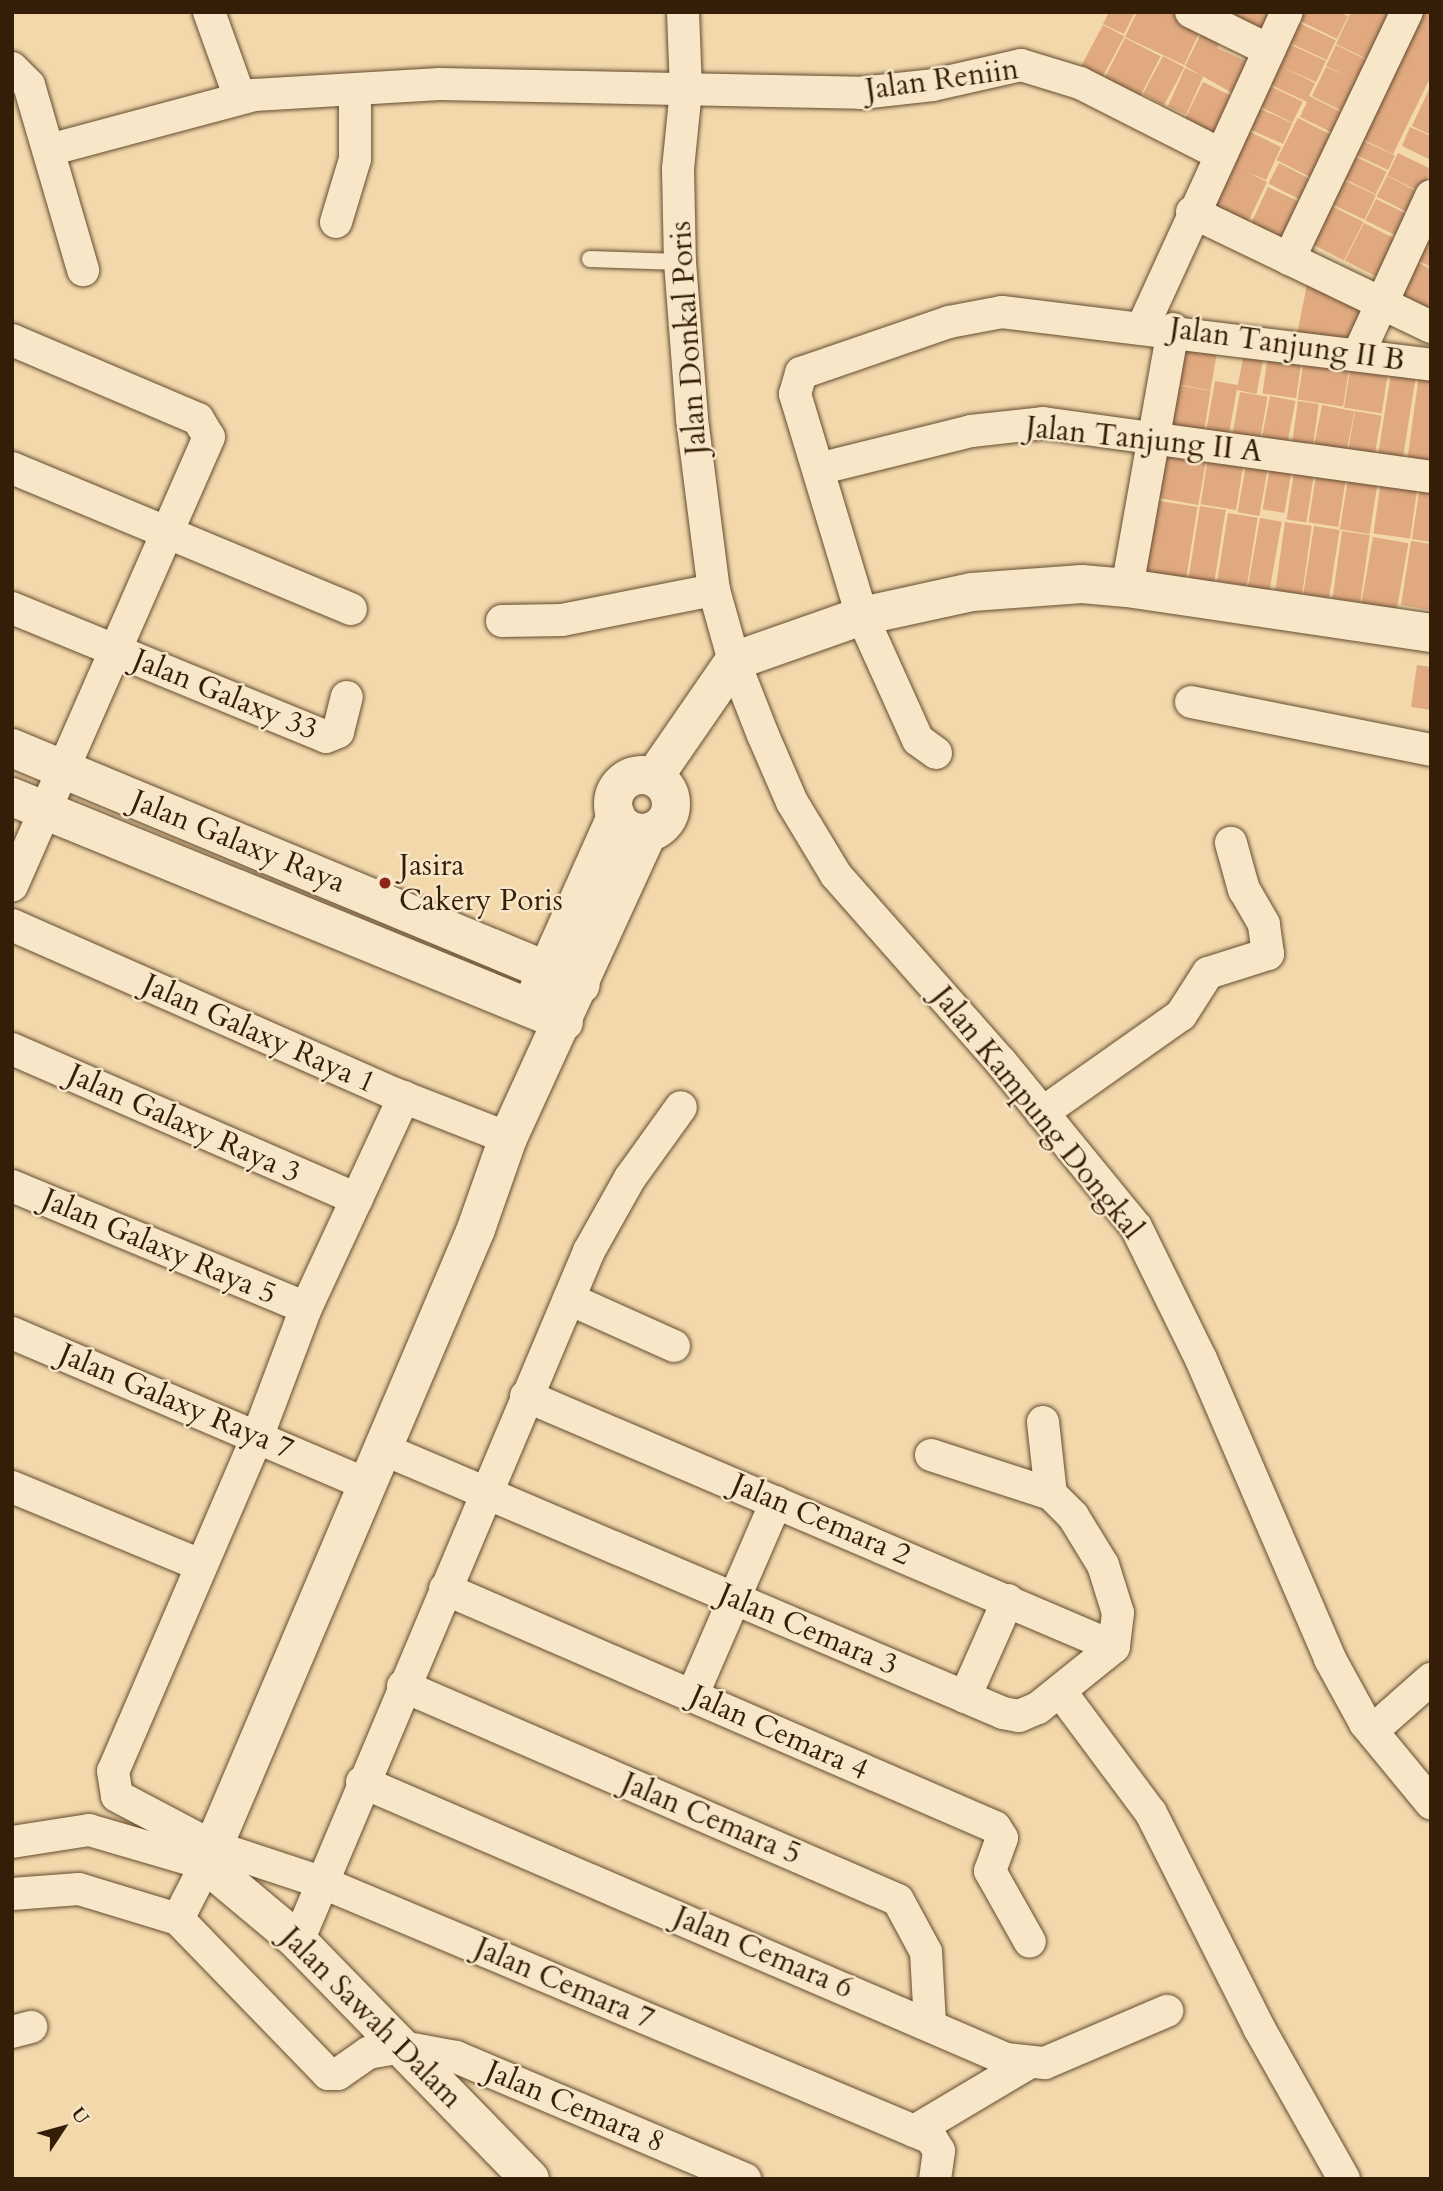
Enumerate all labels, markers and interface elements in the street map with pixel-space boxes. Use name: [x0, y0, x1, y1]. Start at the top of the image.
street label: Jalan Reniin: [863, 51, 1021, 109]
street label: Jalan Donkal Poris: [663, 220, 715, 456]
street label: Jalan Tanjung II B: [1167, 311, 1407, 379]
street label: Jalan Tanjung II A: [1024, 410, 1264, 470]
street label: Jalan Galaxy 33: [128, 642, 322, 748]
street label: Jalan Galaxy Raya: [126, 783, 350, 901]
place label: Jasira Cakery Poris: [399, 848, 563, 918]
marker: Jasira Cakery Poris: [377, 875, 393, 891]
street label: Jalan Galaxy Raya 1: [137, 967, 381, 1101]
street label: Jalan Kampung Dongkal: [924, 979, 1150, 1247]
street label: Jalan Galaxy Raya 3: [62, 1057, 306, 1191]
street label: Jalan Galaxy Raya 5: [36, 1181, 282, 1313]
street label: Jalan Galaxy Raya 7: [53, 1336, 299, 1468]
street label: Jalan Cemara 2: [726, 1466, 916, 1574]
street label: Jalan Cemara 3: [713, 1576, 903, 1684]
street label: Jalan Cemara 4: [684, 1678, 874, 1788]
street label: Jalan Cemara 5: [616, 1765, 806, 1873]
street label: Jalan Cemara 6: [668, 1899, 858, 2007]
street label: Jalan Sawah Dalam: [273, 1920, 469, 2116]
street label: Jalan Cemara 7: [469, 1930, 659, 2038]
street label: Jalan Cemara 8: [480, 2053, 670, 2161]
north arrow: [28, 2093, 98, 2163]
text: U: [65, 2102, 95, 2130]

